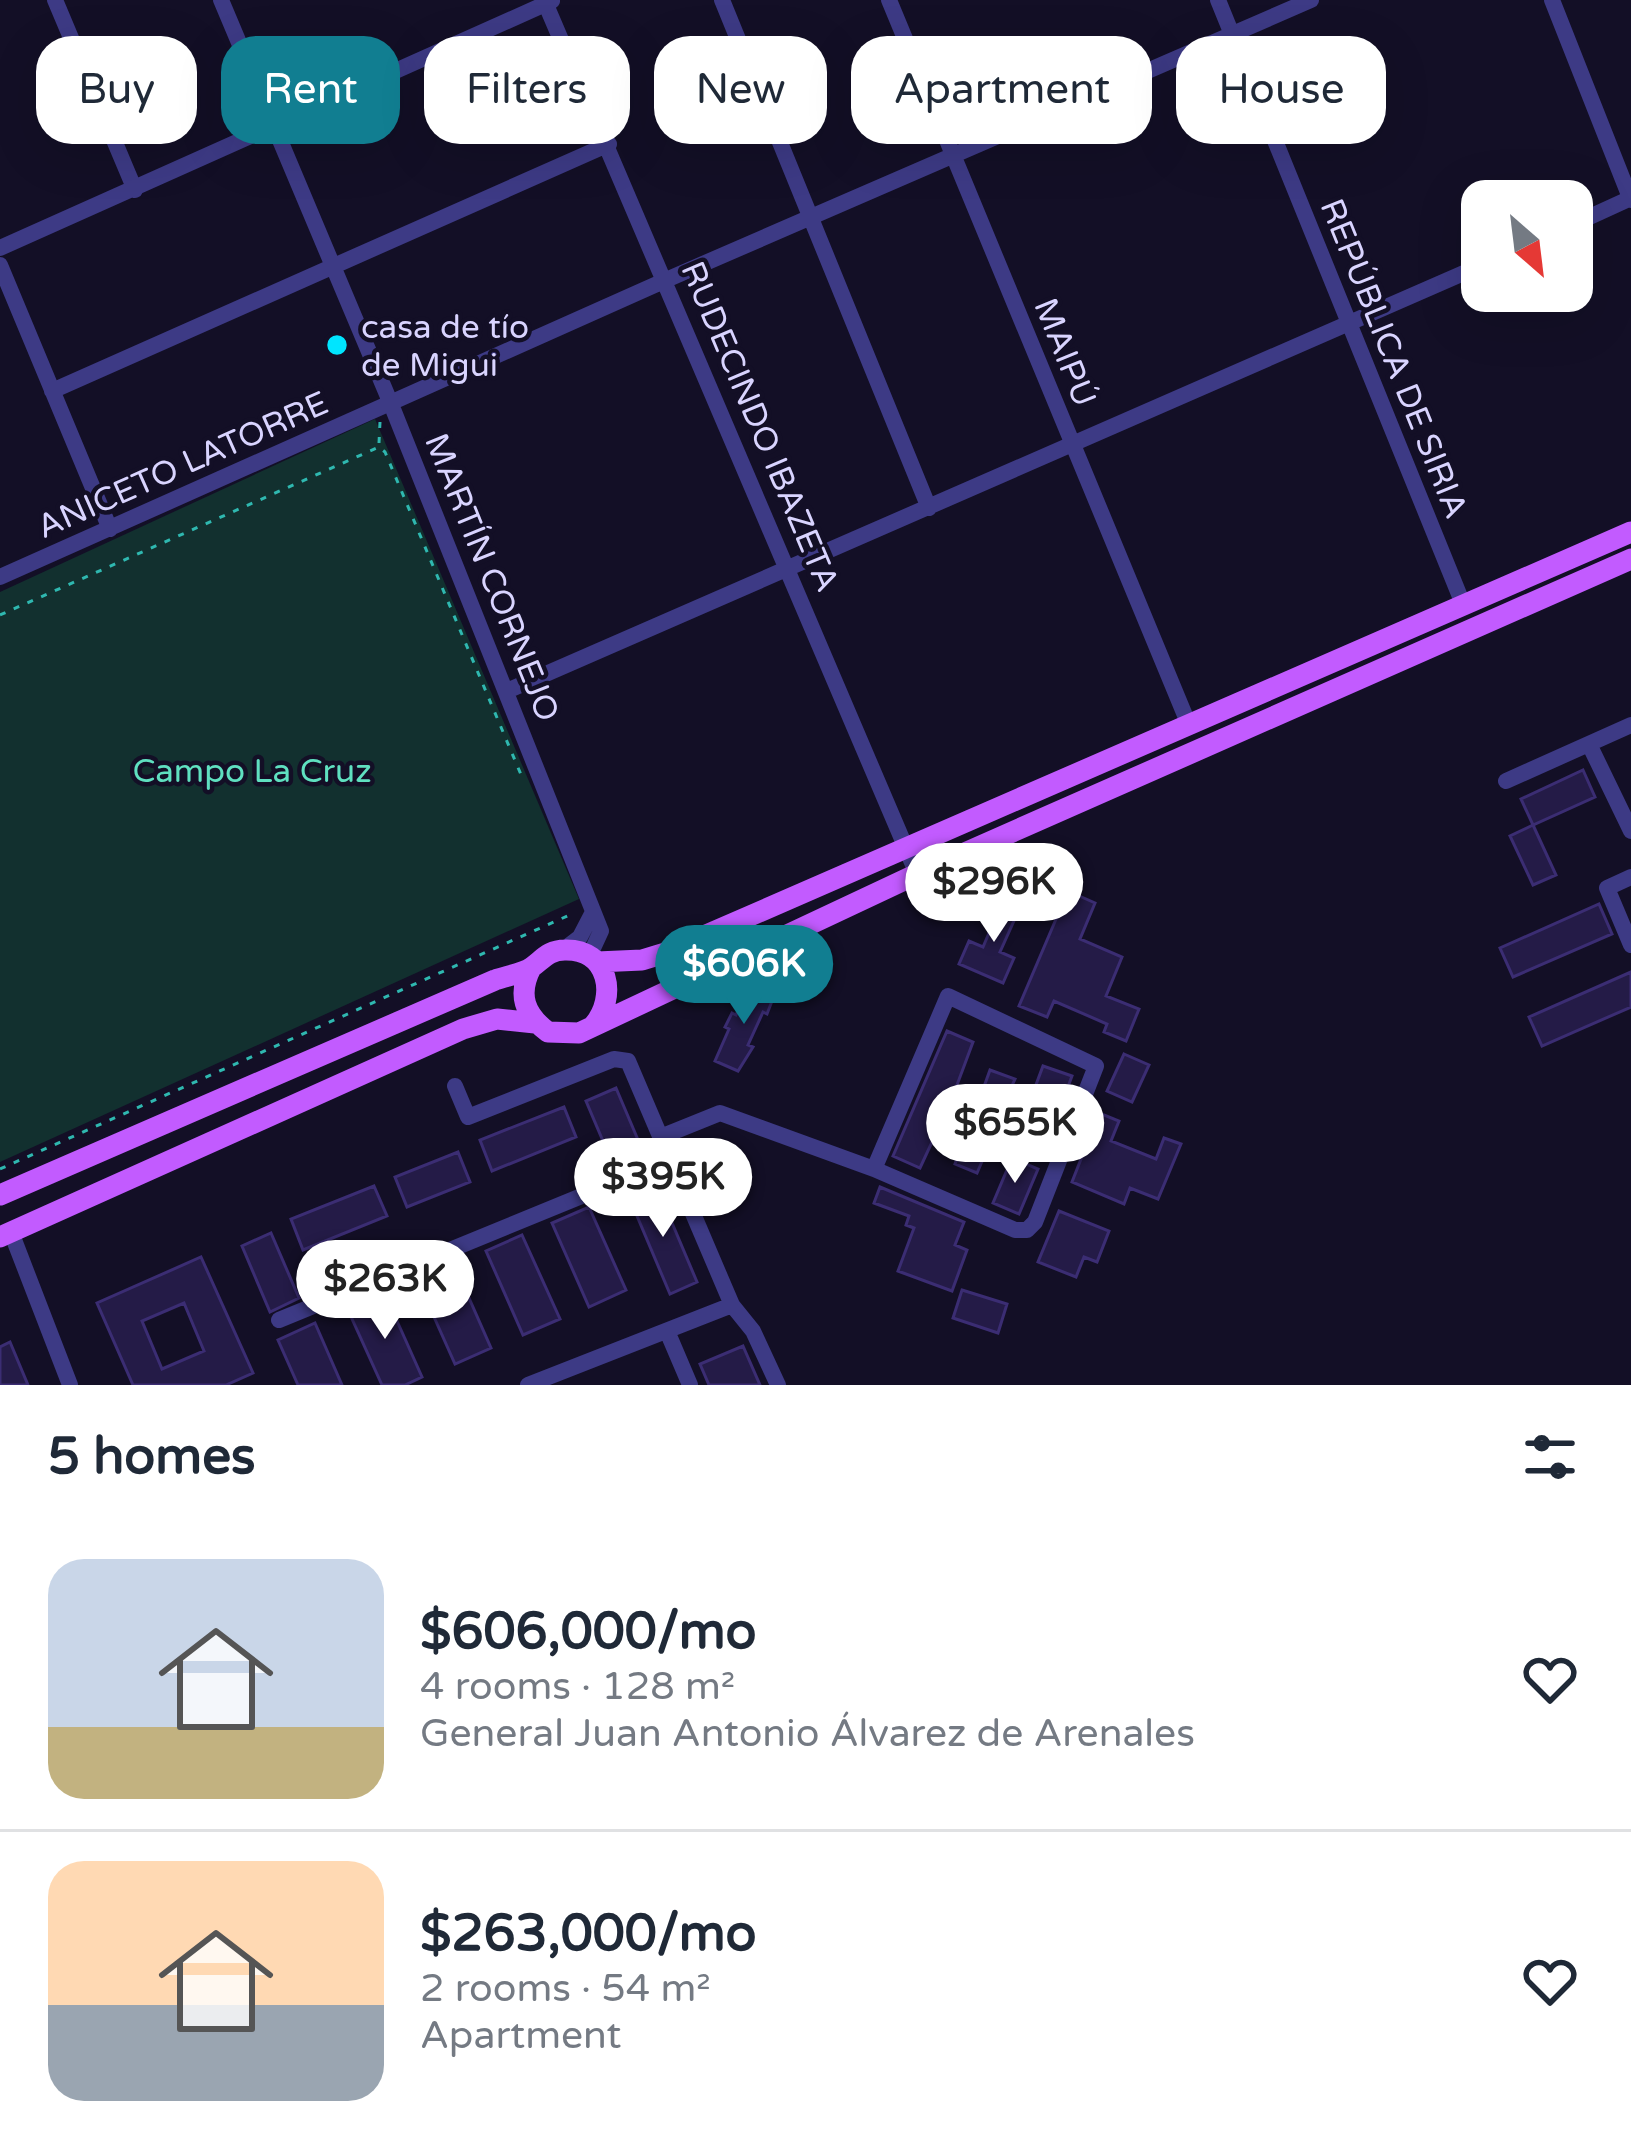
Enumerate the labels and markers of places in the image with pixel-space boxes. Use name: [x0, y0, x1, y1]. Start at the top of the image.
place label: casa de tío de Migui: [361, 308, 529, 385]
marker: casa de tío de Migui: [324, 332, 350, 358]
pin: $296K: [910, 843, 1078, 945]
pin: $606K: [660, 925, 828, 1027]
pin: $655K: [931, 1084, 1099, 1186]
pin: $395K: [579, 1138, 747, 1240]
pin: $263K: [301, 1240, 469, 1342]

